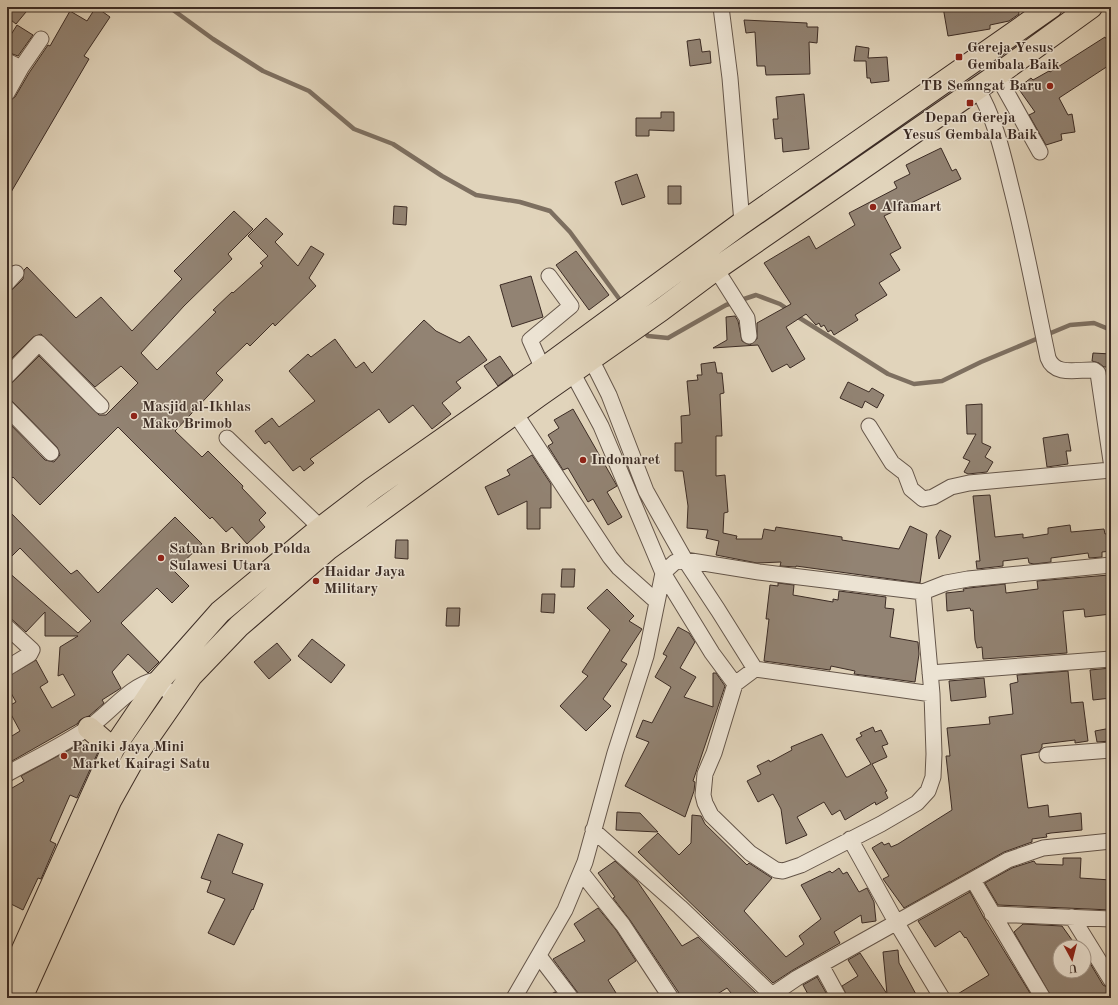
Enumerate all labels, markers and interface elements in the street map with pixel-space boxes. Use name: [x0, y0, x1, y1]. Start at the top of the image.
place label: Gereja Yesus Gembala Baik: [967, 41, 1061, 73]
marker: Gereja Yesus Gembala Baik: [954, 52, 964, 62]
place label: TB Semngat Baru: [921, 79, 1042, 94]
marker: TB Semngat Baru: [1045, 81, 1055, 91]
marker: Depan Gereja Yesus Gembala Baik: [965, 98, 975, 108]
place label: Depan Gereja Yesus Gembala Baik: [902, 111, 1038, 143]
place label: Alfamart: [881, 200, 942, 215]
marker: Alfamart: [868, 202, 878, 212]
place label: Masjid al-Ikhlas Mako Brimob: [142, 400, 251, 432]
marker: Masjid al-Ikhlas Mako Brimob: [129, 411, 139, 421]
place label: Indomaret: [591, 453, 661, 468]
marker: Indomaret: [578, 455, 588, 465]
place label: Satuan Brimob Polda Sulawesi Utara: [169, 542, 311, 574]
marker: Satuan Brimob Polda Sulawesi Utara: [156, 553, 166, 563]
place label: Haidar Jaya Military: [324, 565, 405, 597]
marker: Haidar Jaya Military: [311, 576, 321, 586]
place label: Paniki Jaya Mini Market Kairagi Satu: [72, 740, 210, 772]
marker: Paniki Jaya Mini Market Kairagi Satu: [59, 751, 69, 761]
north arrow: [1052, 939, 1092, 979]
text: U: [1068, 961, 1078, 973]

